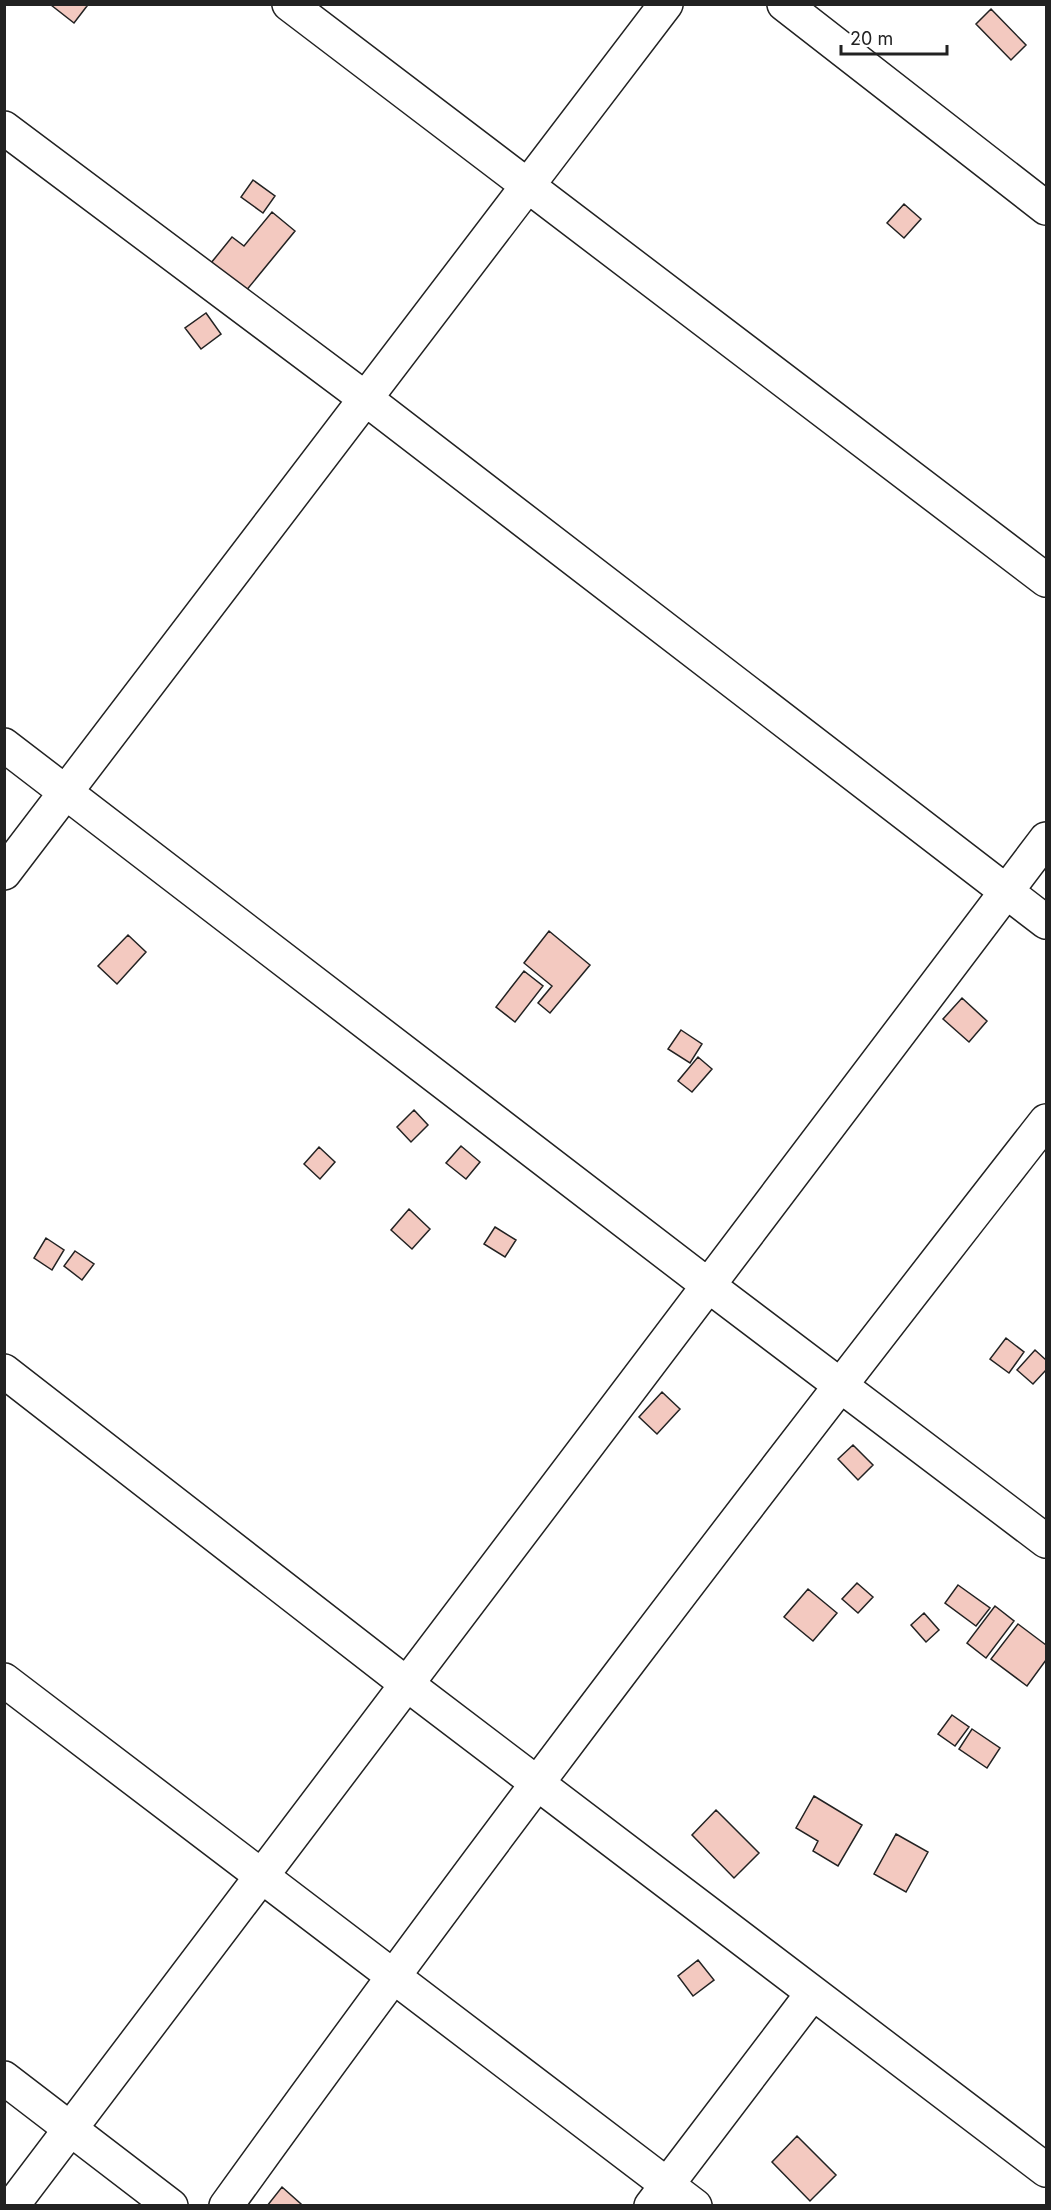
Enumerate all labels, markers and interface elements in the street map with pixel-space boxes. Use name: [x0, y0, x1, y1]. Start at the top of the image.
scale bar: [841, 18, 948, 56]
text: 20 m: [850, 28, 893, 49]

